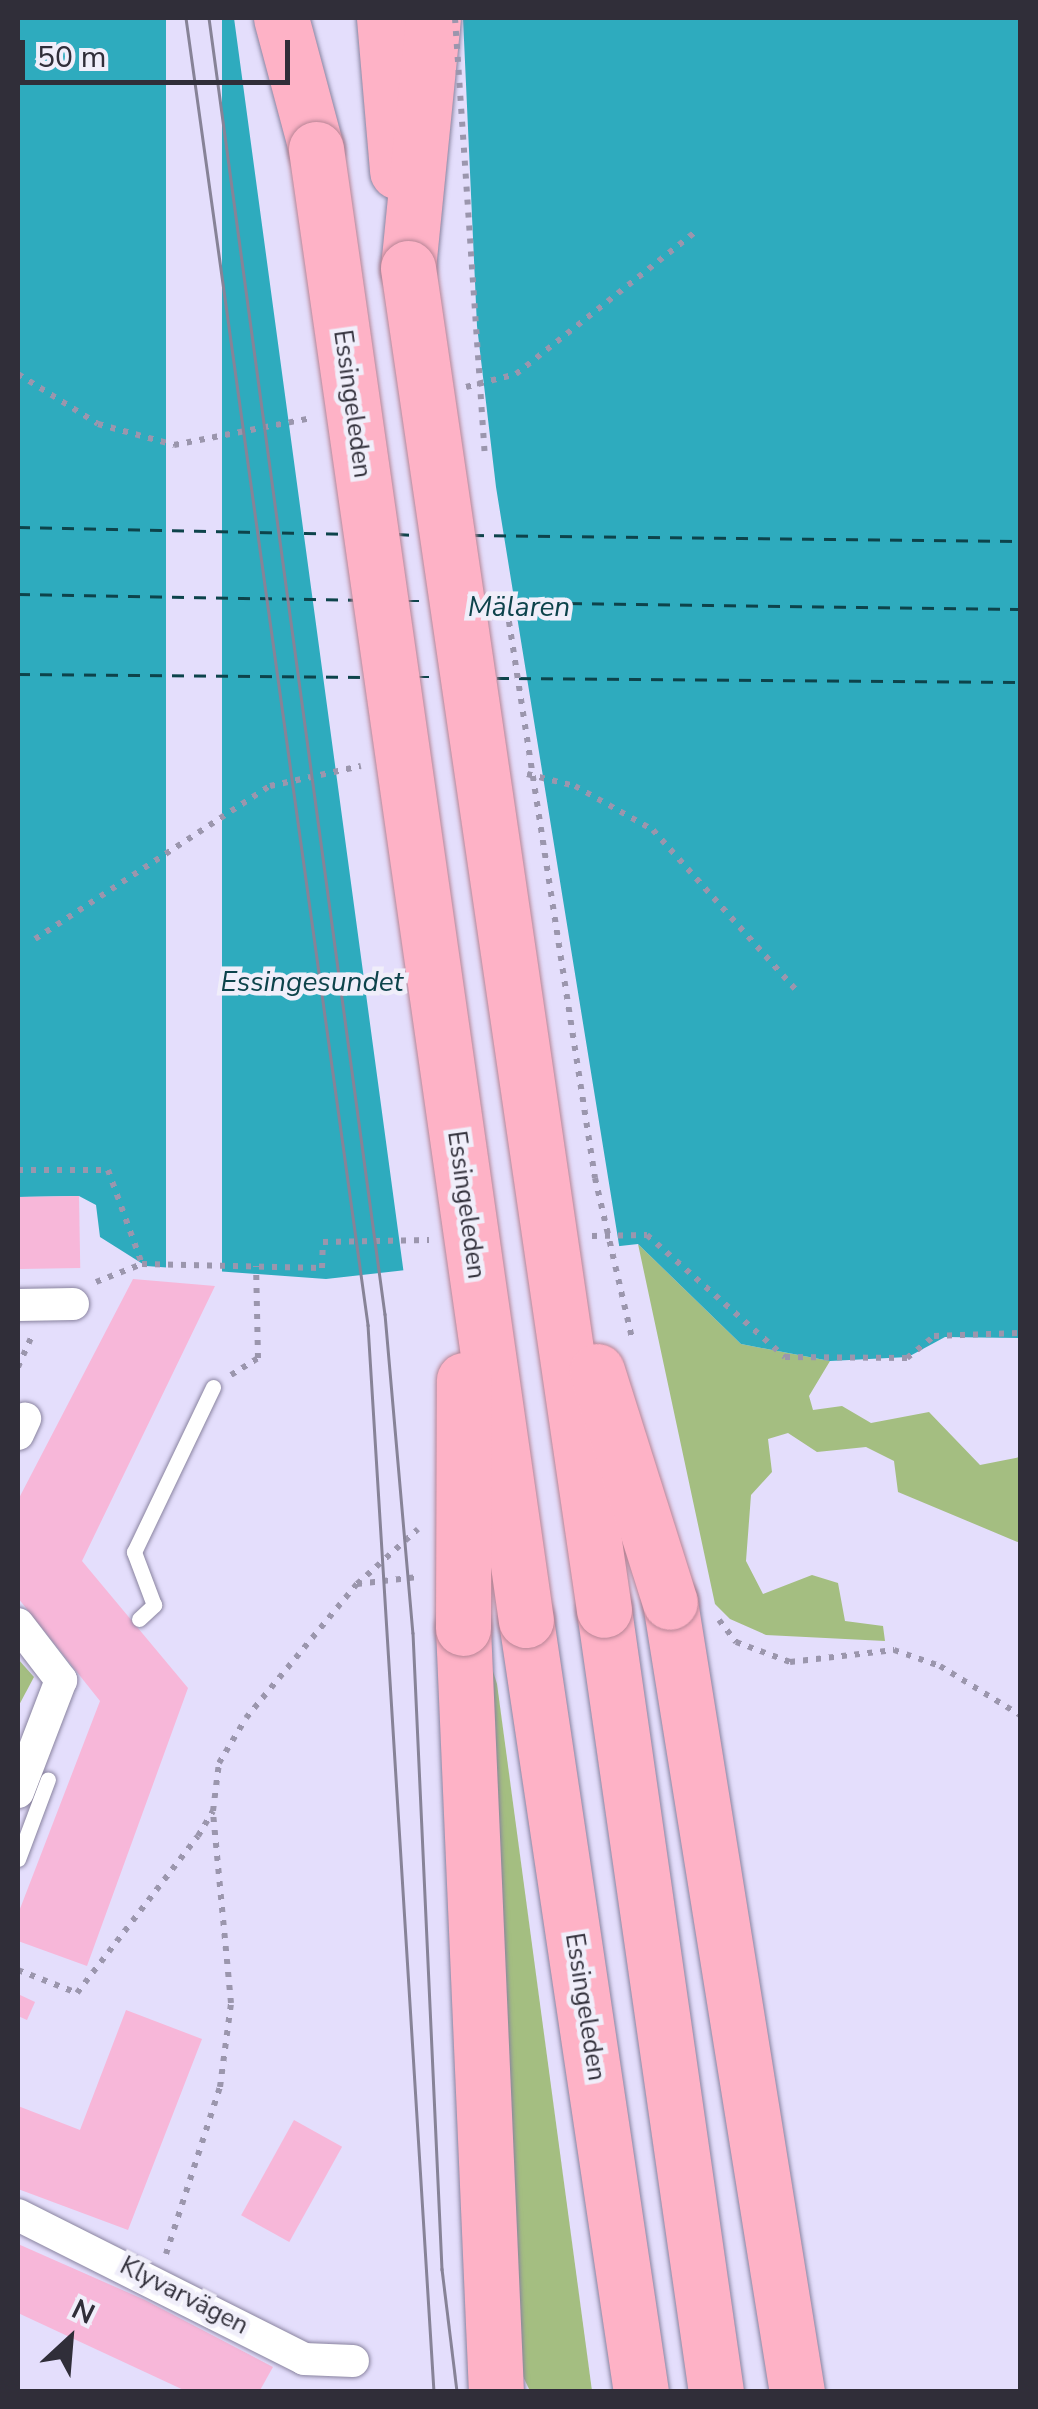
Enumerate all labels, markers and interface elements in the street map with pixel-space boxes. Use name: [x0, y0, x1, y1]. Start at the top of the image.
scale bar: [25, 20, 295, 82]
text: 50 m: [37, 37, 106, 78]
street label: Essingeleden: [327, 328, 377, 480]
water label: Mälaren: [468, 590, 570, 624]
water label: Essingesundet: [221, 965, 403, 999]
street label: Essingeleden: [441, 1129, 491, 1281]
street label: Essingeleden: [559, 1931, 611, 2083]
street label: Klyvarvägen: [115, 2251, 253, 2341]
north arrow: [20, 2289, 120, 2389]
text: N: [65, 2290, 101, 2334]

